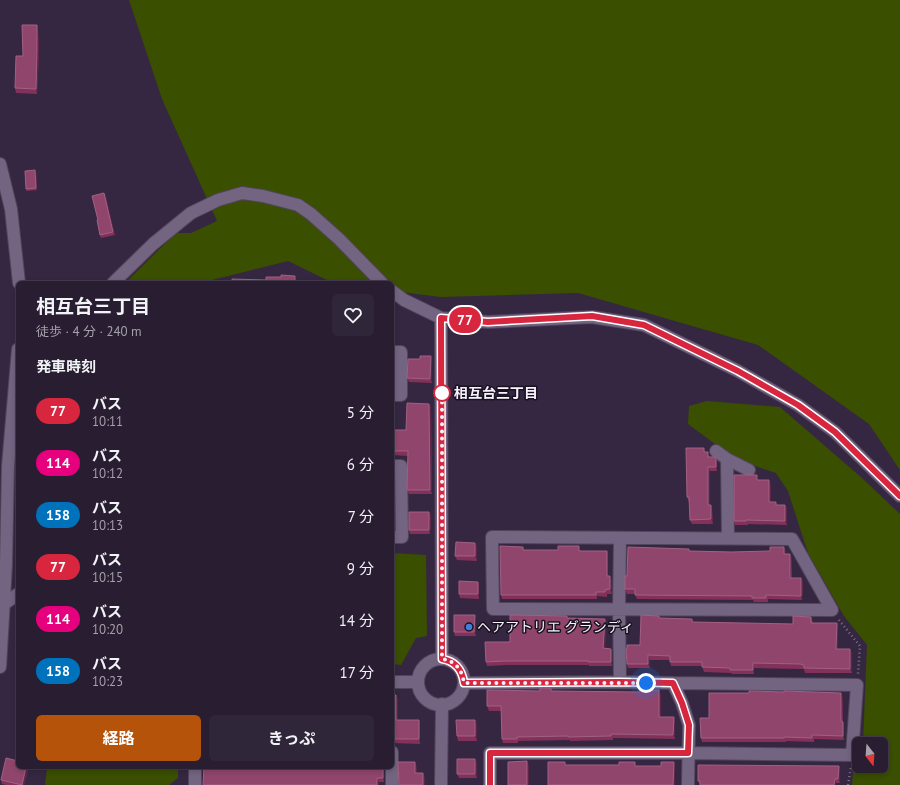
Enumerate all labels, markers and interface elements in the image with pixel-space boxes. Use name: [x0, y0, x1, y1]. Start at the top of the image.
text: 相互台三丁目: [36, 294, 150, 318]
button: heart: [332, 294, 374, 336]
line badge: 77: [447, 307, 483, 333]
text: 77: [457, 311, 473, 329]
text: 徒歩 · 4 分 · 240 m: [36, 323, 142, 340]
text: 発車時刻: [36, 357, 96, 376]
marker: 相互台三丁目: [433, 384, 451, 402]
place label: 相互台三丁目: [454, 384, 538, 402]
text: バス: [92, 394, 122, 413]
text: 77: [50, 402, 66, 420]
text: 5 分: [347, 403, 374, 422]
text: 10:11: [92, 413, 123, 430]
text: バス: [92, 446, 122, 465]
text: 114: [46, 454, 70, 472]
text: 6 分: [347, 455, 374, 474]
text: 10:12: [92, 465, 123, 482]
text: バス: [92, 498, 122, 517]
text: 158: [46, 506, 70, 524]
text: 7 分: [348, 507, 374, 526]
text: 10:13: [92, 517, 123, 534]
text: バス: [92, 550, 122, 569]
text: 77: [50, 558, 66, 576]
text: 9 分: [347, 559, 374, 578]
text: 10:15: [92, 569, 123, 586]
text: バス: [92, 602, 122, 621]
text: 114: [46, 610, 70, 628]
text: 14 分: [339, 611, 374, 630]
place label: ヘアアトリエ グランディ: [477, 618, 634, 636]
text: 10:20: [92, 621, 123, 638]
marker: ヘアアトリエ グランディ: [464, 622, 474, 632]
text: バス: [92, 654, 122, 673]
text: 158: [46, 662, 70, 680]
text: 17 分: [339, 663, 374, 682]
text: 10:23: [92, 673, 123, 690]
your location: [636, 673, 656, 693]
button: 経路: [36, 715, 201, 761]
button: きっぷ: [209, 715, 374, 761]
north arrow: [852, 737, 888, 773]
map controls: [852, 737, 888, 773]

